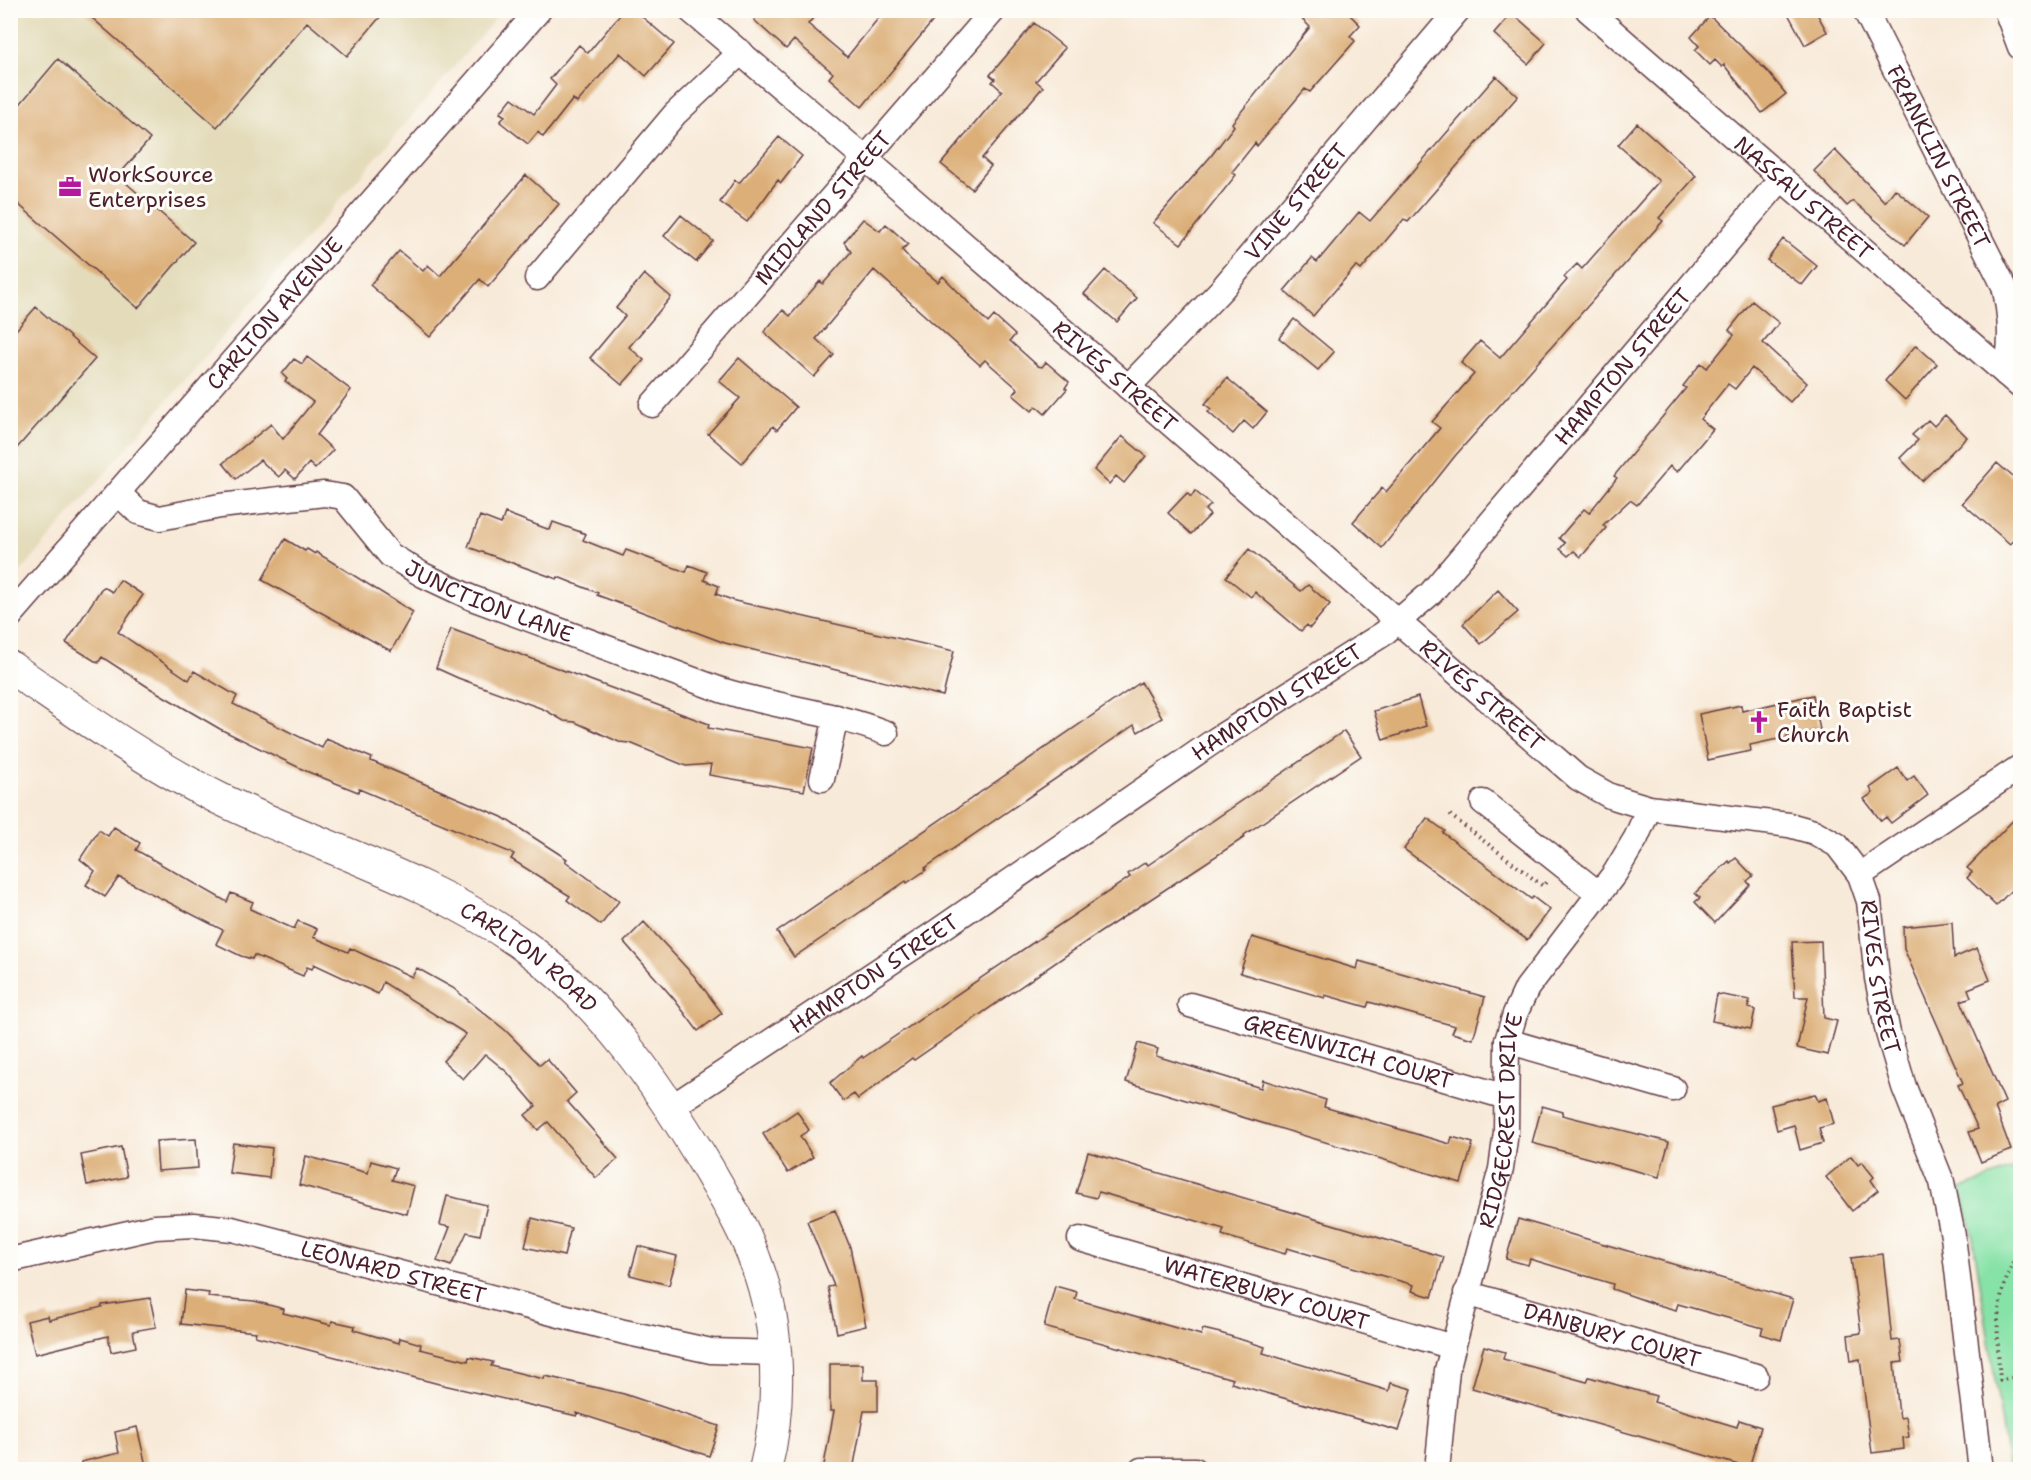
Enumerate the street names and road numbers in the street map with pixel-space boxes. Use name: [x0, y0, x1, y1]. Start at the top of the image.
street label: FRANKLIN STREET: [1880, 60, 1997, 253]
street label: MIDLAND STREET: [748, 124, 898, 291]
street label: NASSAU STREET: [1728, 129, 1880, 266]
street label: VINE STREET: [1238, 137, 1354, 267]
street label: CARLTON AVENUE: [200, 231, 349, 396]
street label: HAMPTON STREET: [1548, 281, 1698, 451]
street label: RIVES STREET: [1047, 314, 1184, 438]
street label: JUNCTION LANE: [399, 553, 578, 649]
street label: RIVES STREET: [1414, 633, 1551, 757]
street label: HAMPTON STREET: [1185, 636, 1368, 767]
street label: CARLTON ROAD: [455, 895, 604, 1018]
street label: RIVES STREET: [1854, 898, 1908, 1058]
street label: HAMPTON STREET: [783, 907, 964, 1040]
street label: GREENWICH COURT: [1240, 1007, 1457, 1095]
street label: RIDGECREST DRIVE: [1471, 1009, 1529, 1231]
street label: LEONARD STREET: [298, 1233, 490, 1310]
street label: WATERBURY COURT: [1160, 1249, 1373, 1337]
street label: DANBURY COURT: [1520, 1296, 1705, 1374]

